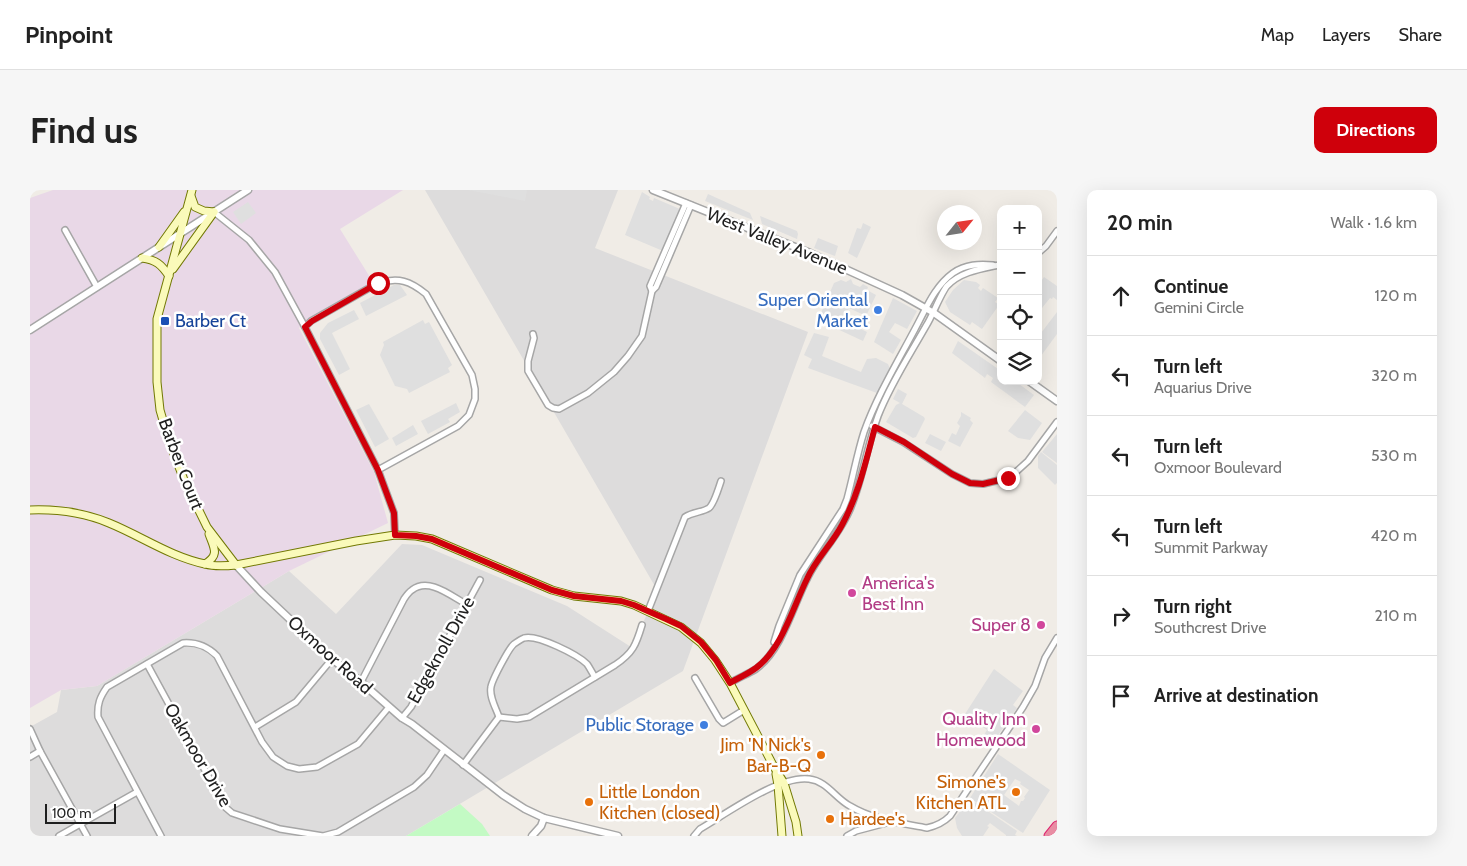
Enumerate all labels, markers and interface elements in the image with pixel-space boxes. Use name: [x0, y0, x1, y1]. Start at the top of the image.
text: Pinpoint: [25, 20, 113, 49]
text: Map: [1261, 24, 1294, 46]
text: Layers: [1322, 24, 1371, 46]
text: Share: [1399, 24, 1442, 46]
button: Directions: [1314, 107, 1437, 153]
text: Find us: [30, 109, 138, 152]
street label: West Valley Avenue: [703, 203, 851, 279]
north arrow: [937, 205, 982, 250]
map controls: [997, 205, 1042, 385]
button: +: [997, 205, 1042, 250]
text: 20 min: [1107, 210, 1173, 235]
text: Walk · 1.6 km: [1330, 213, 1417, 232]
button: −: [997, 250, 1042, 295]
route start: [367, 272, 390, 295]
text: Continue: [1154, 275, 1228, 298]
icon: ahead: [1107, 282, 1135, 310]
text: 120 m: [1375, 286, 1417, 305]
place label: Super Oriental Market: [758, 289, 869, 332]
button: locate: [997, 295, 1042, 340]
text: Gemini Circle: [1154, 298, 1244, 317]
marker: Super Oriental Market: [872, 304, 884, 316]
place label: Barber Ct: [175, 310, 246, 332]
marker: Barber Ct: [159, 315, 171, 327]
button: layers: [997, 340, 1042, 385]
text: Turn left: [1154, 355, 1222, 378]
icon: left: [1107, 362, 1135, 390]
text: 320 m: [1371, 366, 1417, 385]
text: Aquarius Drive: [1154, 378, 1252, 397]
street label: Barber Court: [154, 415, 208, 513]
text: Turn left: [1154, 435, 1222, 458]
icon: left: [1107, 442, 1135, 470]
text: 530 m: [1371, 446, 1417, 465]
text: Oxmoor Boulevard: [1154, 458, 1282, 477]
route end: [997, 467, 1020, 490]
text: Turn left: [1154, 515, 1222, 538]
icon: left: [1107, 522, 1135, 550]
text: 420 m: [1371, 526, 1417, 545]
text: Summit Parkway: [1154, 538, 1268, 557]
place label: America's Best Inn: [862, 572, 934, 615]
marker: America's Best Inn: [846, 587, 858, 599]
street label: Edgeknoll Drive: [403, 593, 479, 707]
text: Turn right: [1154, 595, 1232, 618]
icon: right: [1107, 602, 1135, 630]
text: 210 m: [1375, 606, 1417, 625]
street label: Oxmoor Road: [283, 611, 377, 699]
place label: Super 8: [971, 614, 1031, 636]
text: Southcrest Drive: [1154, 618, 1266, 637]
marker: Super 8: [1035, 619, 1047, 631]
icon: arrive: [1107, 682, 1135, 710]
text: Arrive at destination: [1154, 684, 1318, 707]
street label: Oakmoor Drive: [159, 699, 237, 811]
place label: Quality Inn Homewood: [936, 708, 1026, 751]
place label: Public Storage: [586, 714, 694, 736]
marker: Public Storage: [698, 719, 710, 731]
marker: Quality Inn Homewood: [1030, 723, 1042, 735]
place label: Jim 'N Nick's Bar-B-Q: [719, 734, 811, 777]
marker: Jim 'N Nick's Bar-B-Q: [815, 749, 827, 761]
place label: Simone's Kitchen ATL: [916, 771, 1006, 814]
place label: Little London Kitchen (closed): [599, 781, 720, 824]
marker: Simone's Kitchen ATL: [1010, 786, 1022, 798]
marker: Little London Kitchen (closed): [583, 796, 595, 808]
scale bar: [45, 801, 116, 824]
text: 100 m: [52, 804, 92, 822]
place label: Hardee's: [840, 808, 905, 830]
marker: Hardee's: [824, 813, 836, 825]

